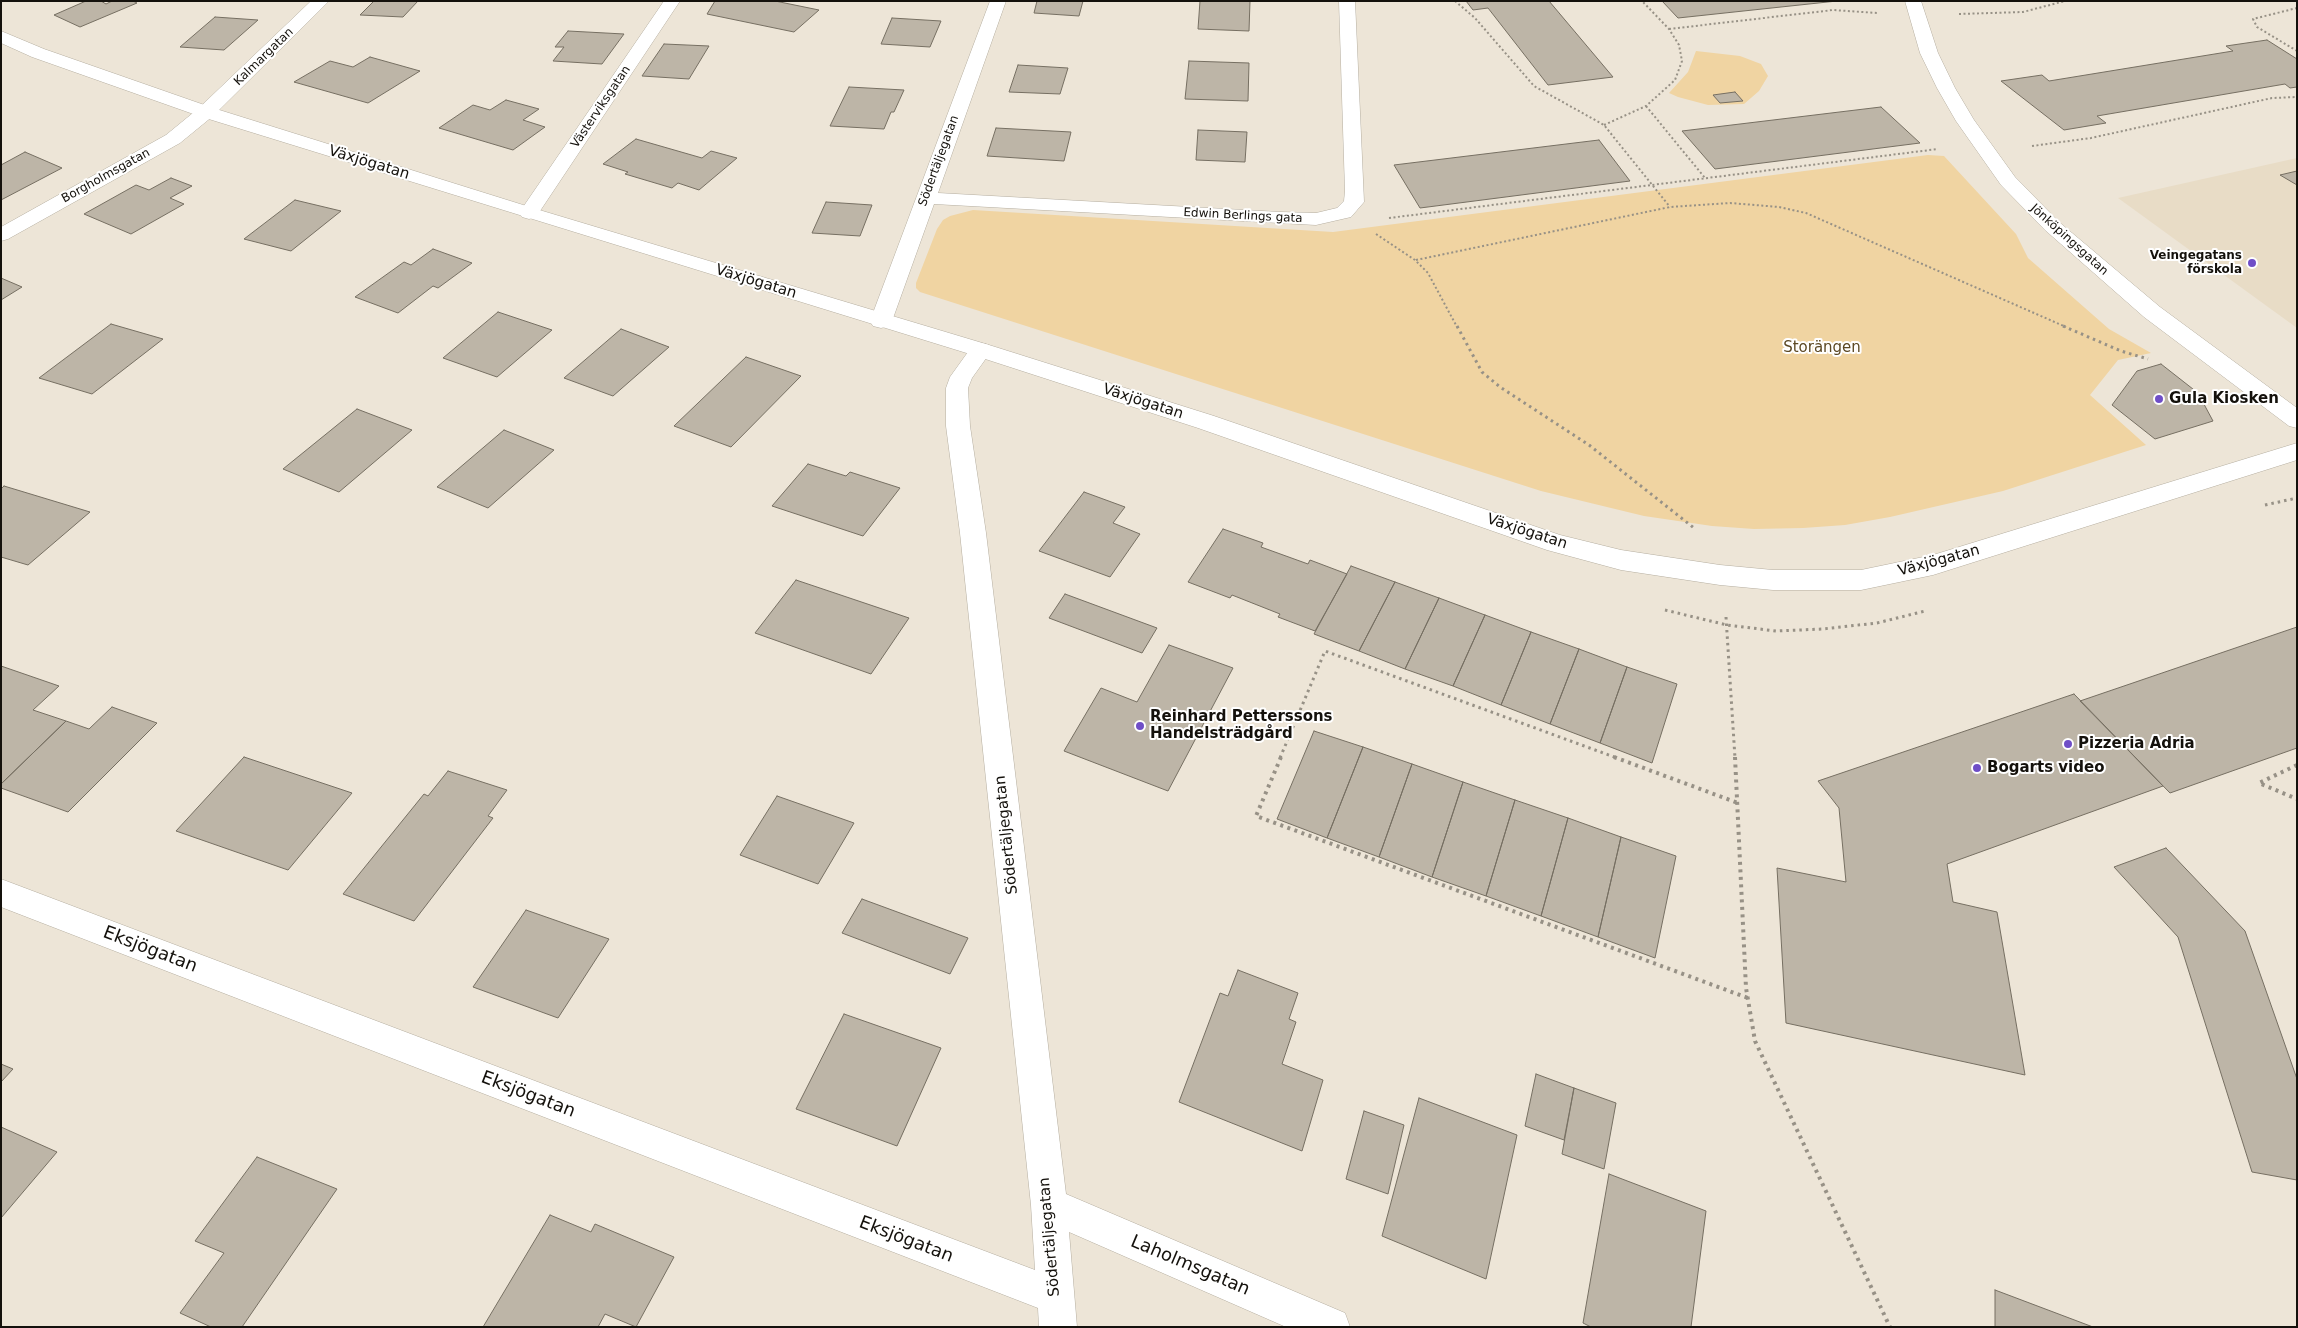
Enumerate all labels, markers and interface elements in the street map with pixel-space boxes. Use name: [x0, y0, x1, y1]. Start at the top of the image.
street label: Kalmargatan: [231, 25, 297, 89]
street label: Västerviksgatan: [568, 63, 634, 151]
street label: Södertäljegatan: [916, 114, 962, 208]
street label: Växjögatan: [326, 142, 412, 184]
street label: Borgholmsgatan: [59, 146, 153, 206]
street label: Jönköpingsgatan: [2027, 201, 2111, 279]
street label: Edwin Berlings gata: [1183, 206, 1303, 226]
place label: Veingegatans förskola: [2150, 249, 2242, 277]
marker: Veingegatans förskola: [2246, 257, 2258, 269]
street label: Växjögatan: [713, 261, 799, 303]
park label: Storängen: [1783, 339, 1861, 357]
street label: Växjögatan: [1100, 380, 1186, 424]
place label: Gula Kiosken: [2169, 390, 2279, 408]
marker: Gula Kiosken: [2153, 393, 2165, 405]
street label: Växjögatan: [1484, 510, 1570, 554]
street label: Växjögatan: [1896, 541, 1982, 581]
place label: Reinhard Petterssons Handelsträdgård: [1150, 708, 1333, 743]
marker: Reinhard Petterssons Handelsträdgård: [1134, 720, 1146, 732]
place label: Pizzeria Adria: [2078, 735, 2195, 753]
marker: Pizzeria Adria: [2062, 738, 2074, 750]
place label: Bogarts video: [1987, 759, 2104, 777]
marker: Bogarts video: [1971, 762, 1983, 774]
street label: Södertäljegatan: [992, 775, 1022, 895]
street label: Eksjögatan: [100, 922, 200, 978]
street label: Eksjögatan: [478, 1067, 578, 1123]
street label: Södertäljegatan: [1036, 1177, 1064, 1297]
street label: Eksjögatan: [856, 1212, 956, 1268]
street label: Laholmsgatan: [1127, 1231, 1253, 1301]

